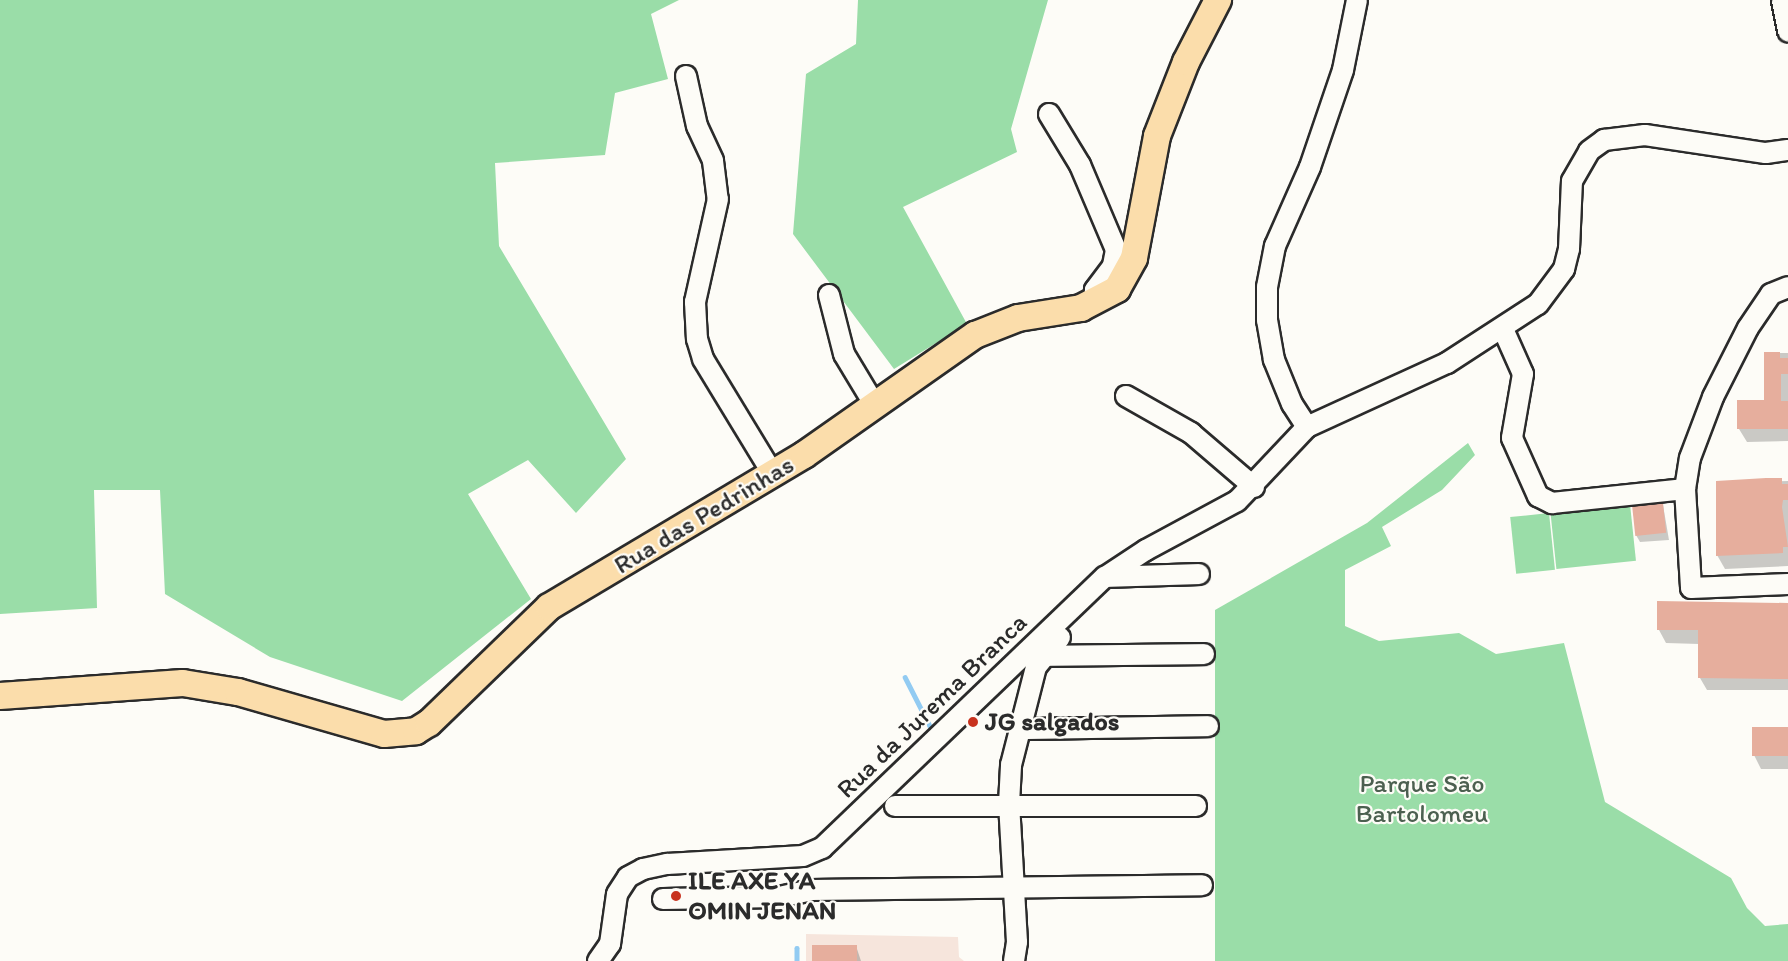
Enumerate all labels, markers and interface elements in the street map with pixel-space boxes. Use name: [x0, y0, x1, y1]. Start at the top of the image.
street label: Rua das Pedrinhas: [608, 449, 800, 581]
street label: Rua da Jurema Branca: [831, 607, 1033, 805]
place label: JG salgados: [985, 706, 1119, 738]
marker: JG salgados: [966, 715, 980, 729]
park label: Parque São Bartolomeu: [1356, 768, 1488, 830]
place label: ILE AXE YA OMIN JENAN: [688, 865, 836, 927]
marker: ILE AXE YA OMIN JENAN: [669, 889, 683, 903]

